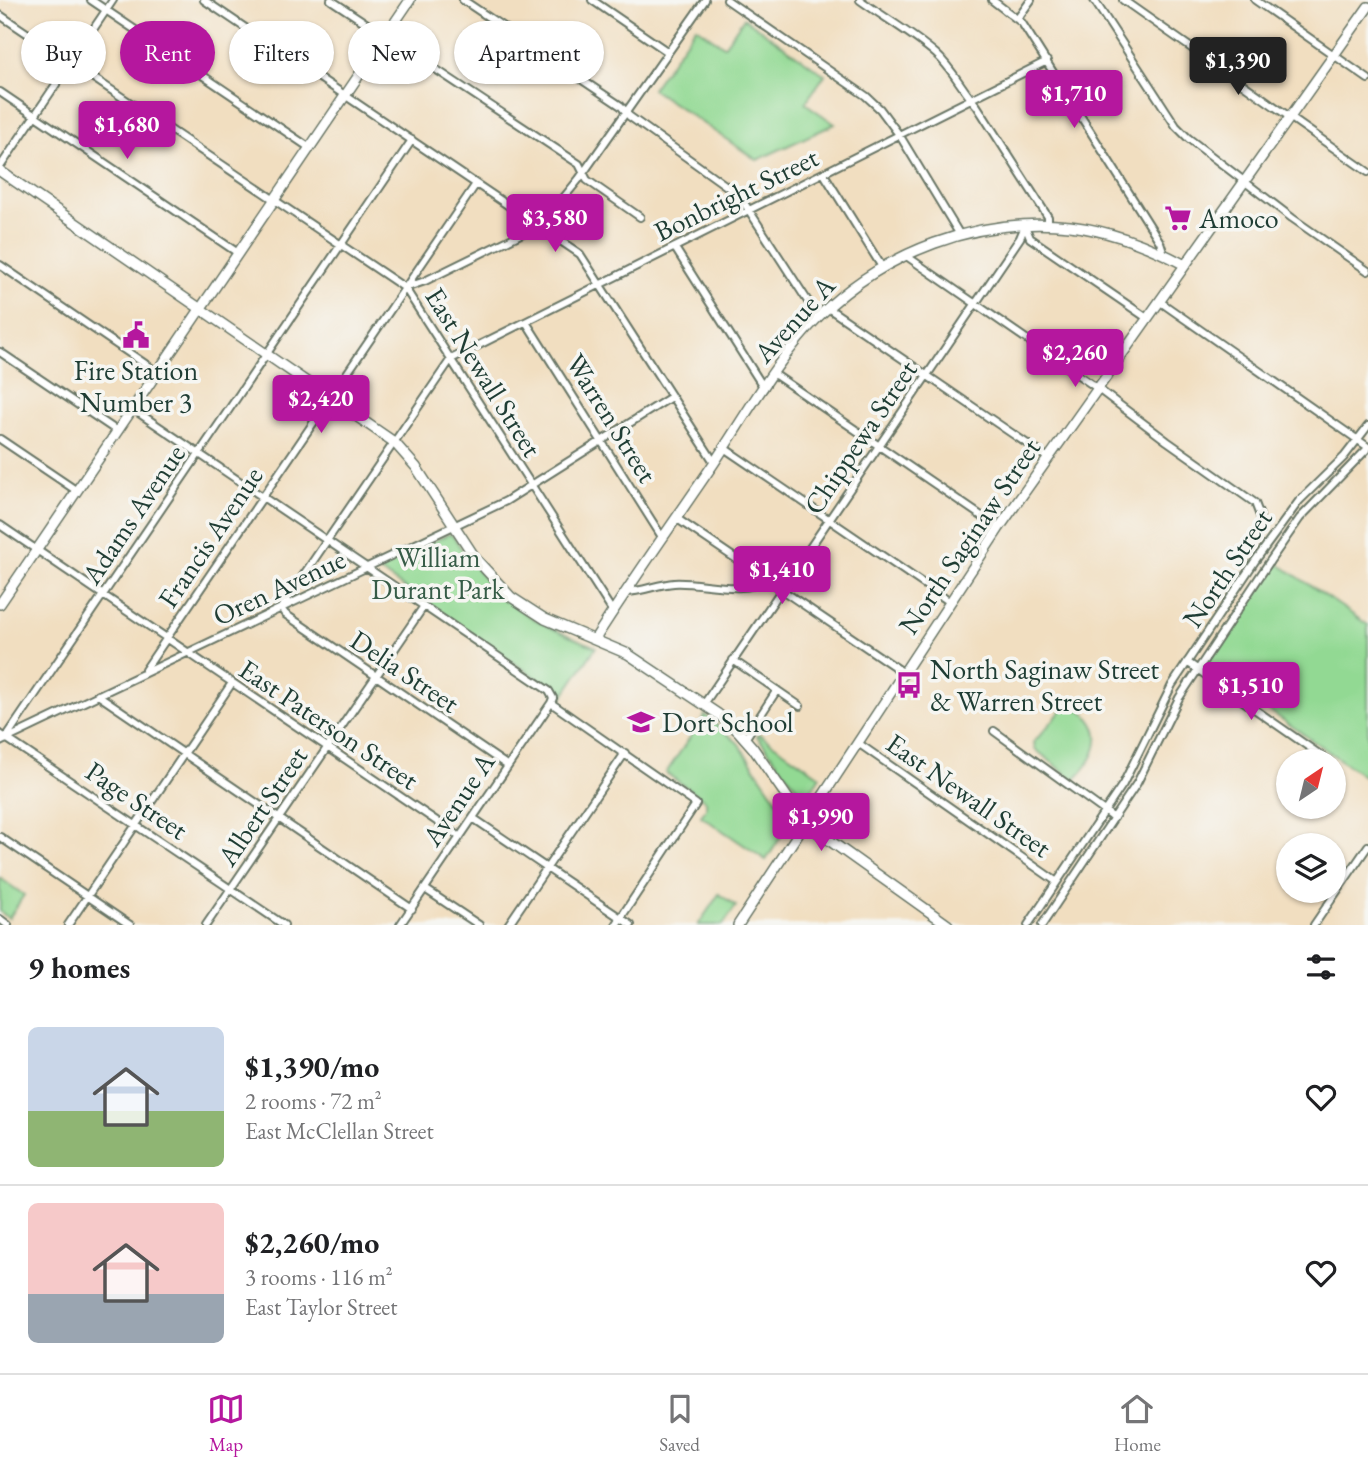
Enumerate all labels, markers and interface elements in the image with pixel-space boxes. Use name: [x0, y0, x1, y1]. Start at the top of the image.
chip: Buy: [21, 21, 106, 84]
chip: Rent: [120, 21, 215, 84]
chip: Filters: [229, 21, 334, 84]
chip: New: [348, 21, 440, 84]
chip: Apartment: [454, 21, 604, 84]
pin: $1,390: [1181, 38, 1295, 97]
text: $1,390: [1206, 45, 1270, 75]
pin: $1,710: [1017, 71, 1131, 130]
text: $1,710: [1042, 78, 1106, 108]
pin: $1,680: [70, 102, 184, 161]
text: $1,680: [95, 109, 159, 139]
street label: Bonbright Street: [648, 139, 824, 249]
pin: $3,580: [498, 194, 612, 254]
place label: Amoco: [1198, 200, 1279, 236]
text: $3,580: [523, 202, 587, 232]
supermarket icon: Amoco: [1163, 203, 1193, 233]
street label: Avenue A: [745, 267, 843, 371]
street label: East Newall Street: [418, 280, 551, 464]
public building icon: Fire Station Number 3: [121, 320, 151, 350]
pin: $2,260: [1018, 330, 1132, 389]
text: $2,260: [1043, 337, 1107, 367]
street label: Warren Street: [558, 347, 666, 489]
place label: Fire Station Number 3: [74, 352, 198, 420]
street label: Chippewa Street: [795, 353, 925, 521]
pin: $2,420: [264, 376, 378, 435]
text: $2,420: [289, 383, 353, 413]
street label: North Saginaw Street: [890, 431, 1048, 641]
street label: Adams Avenue: [72, 437, 193, 592]
street label: Francis Avenue: [150, 459, 271, 615]
street label: North Street: [1174, 502, 1280, 634]
park label: William Durant Park: [371, 539, 506, 607]
street label: Oren Avenue: [207, 541, 351, 633]
pin: $1,410: [725, 546, 839, 606]
text: $1,410: [750, 554, 814, 584]
street label: Delia Street: [344, 621, 467, 721]
street label: East Paterson Street: [232, 651, 426, 797]
place label: North Saginaw Street & Warren Street: [930, 651, 1159, 719]
pin: $1,510: [1194, 662, 1308, 722]
bus stop icon: North Saginaw Street & Warren Street: [894, 670, 924, 700]
text: $1,510: [1219, 670, 1283, 700]
place label: Dort School: [662, 704, 794, 740]
school or university icon: Dort School: [626, 707, 656, 737]
street label: East Newall Street: [880, 725, 1059, 865]
street label: Albert Street: [208, 739, 315, 874]
street label: Avenue A: [413, 745, 503, 854]
north arrow: [1276, 749, 1346, 819]
map controls: [1276, 749, 1346, 903]
street label: Page Street: [79, 753, 195, 847]
pin: $1,990: [764, 794, 878, 853]
text: $1,990: [789, 801, 853, 831]
button: layers: [1276, 833, 1346, 903]
text: 9 homes: [28, 948, 130, 987]
icon: filters: [1302, 948, 1340, 986]
text: $1,390/mo: [245, 1047, 379, 1086]
icon: home: [84, 1055, 168, 1139]
icon: heart: [1302, 1078, 1340, 1116]
text: 2 rooms · 72 m²: [245, 1086, 382, 1116]
text: East McClellan Street: [245, 1116, 434, 1146]
text: $2,260/mo: [245, 1223, 379, 1262]
icon: home: [84, 1231, 168, 1315]
icon: heart: [1302, 1254, 1340, 1292]
text: 3 rooms · 116 m²: [245, 1262, 393, 1292]
text: East Taylor Street: [245, 1292, 398, 1322]
tab: Map: [207, 1390, 245, 1457]
tab: Saved: [659, 1390, 700, 1457]
tab: Home: [1114, 1390, 1161, 1457]

